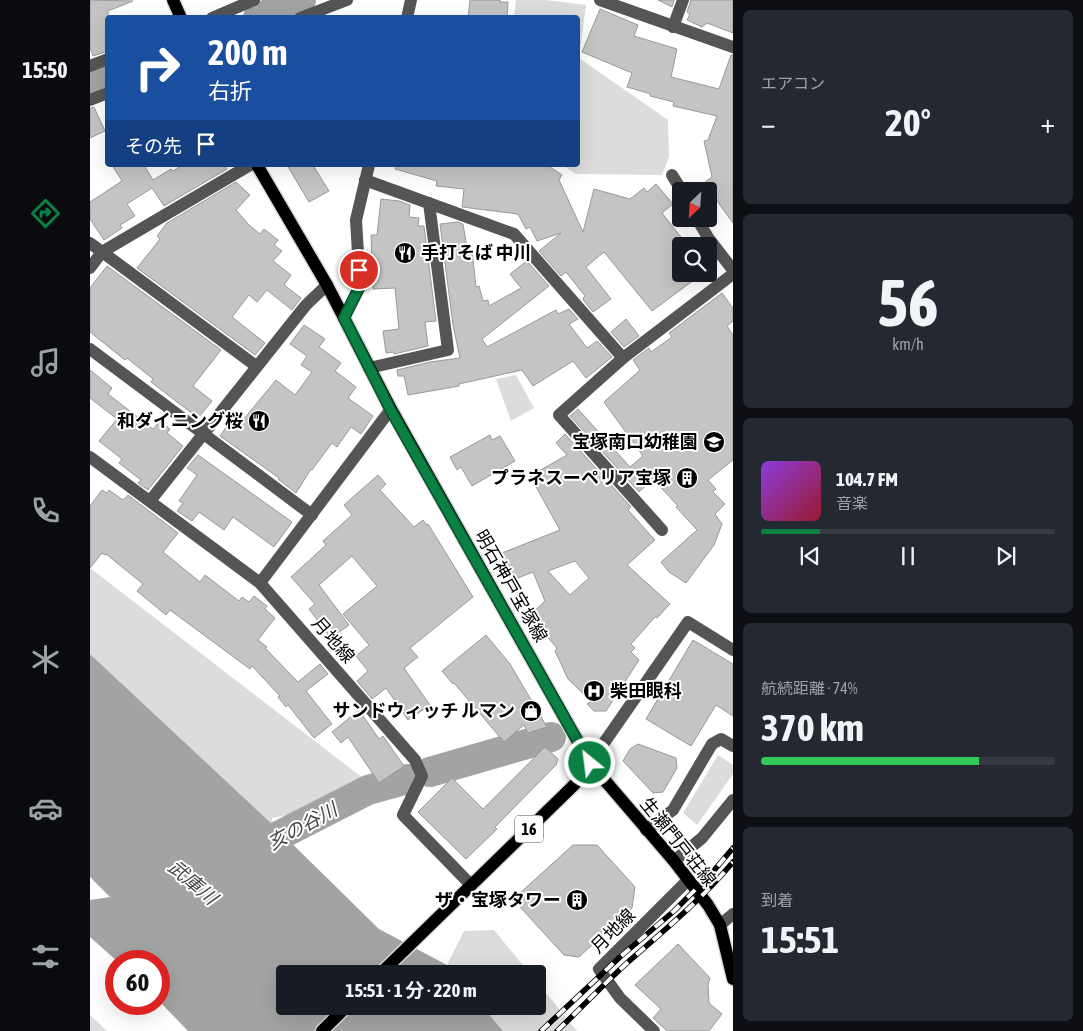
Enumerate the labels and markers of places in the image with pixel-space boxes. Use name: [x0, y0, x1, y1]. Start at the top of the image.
restaurant icon: 手打そば 中川: [393, 241, 417, 265]
place label: 手打そば 中川: [421, 242, 531, 263]
pin: [338, 249, 380, 291]
restaurant icon: 和ダイニング桜: [247, 409, 271, 433]
place label: 和ダイニング桜: [117, 410, 243, 431]
school or university icon: 宝塚南口幼稚園: [702, 430, 726, 454]
place label: 宝塚南口幼稚園: [572, 431, 698, 452]
building icon: プラネスーペリア宝塚: [675, 466, 699, 490]
place label: プラネスーペリア宝塚: [491, 467, 671, 488]
hospital icon: 柴田眼科: [582, 679, 606, 703]
place label: 柴田眼科: [610, 680, 682, 701]
shop icon: サンドウィッチ ルマン: [519, 699, 543, 723]
place label: サンドウィッチ ルマン: [333, 700, 515, 721]
building icon: ザ・宝塚タワー: [565, 888, 589, 912]
place label: ザ・宝塚タワー: [435, 889, 561, 910]

